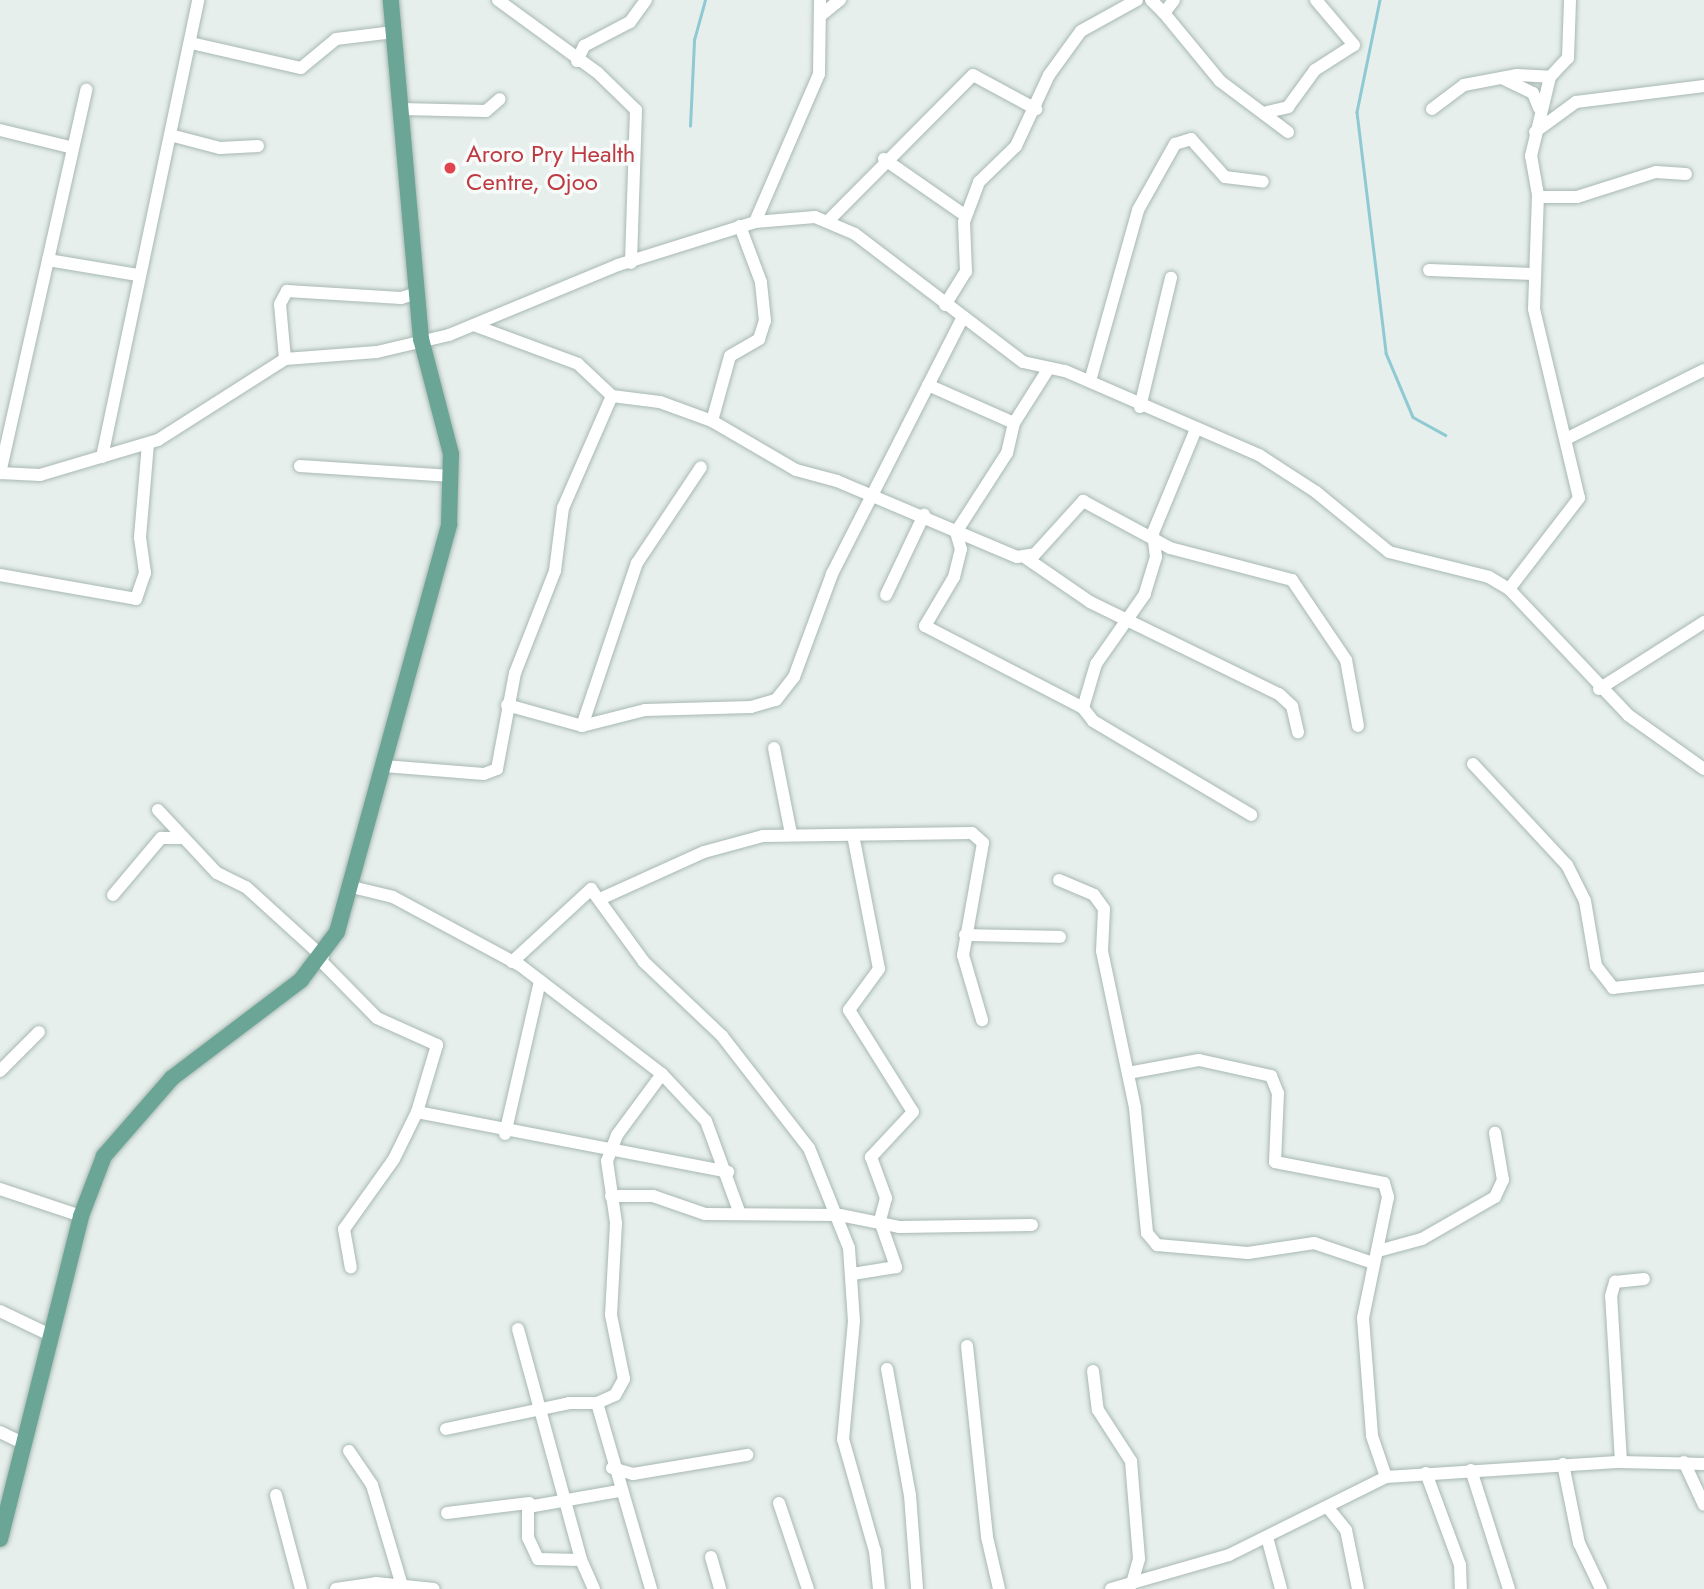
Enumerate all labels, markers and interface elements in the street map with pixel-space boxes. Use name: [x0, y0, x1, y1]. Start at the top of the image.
place label: Aroro Pry Health Centre, Ojoo: [466, 140, 635, 196]
marker: Aroro Pry Health Centre, Ojoo: [440, 158, 460, 178]

